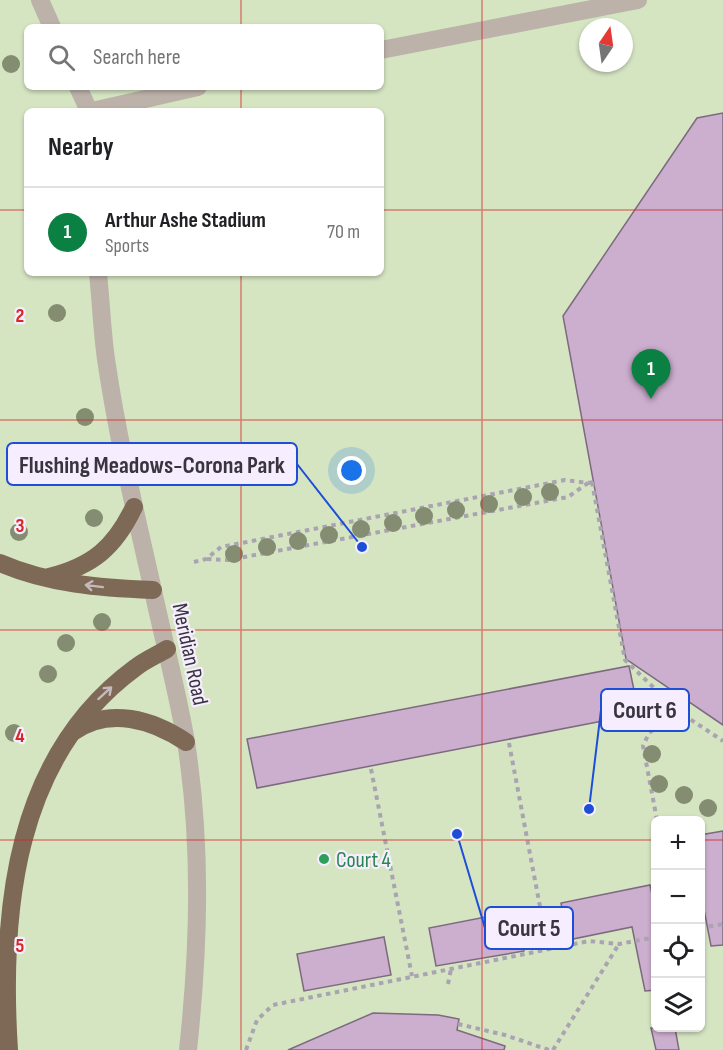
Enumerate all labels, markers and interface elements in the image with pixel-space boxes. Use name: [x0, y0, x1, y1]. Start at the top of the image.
north arrow: [579, 18, 633, 72]
search box: [24, 24, 384, 90]
icon: search: [45, 41, 78, 74]
text: Search here: [93, 44, 180, 71]
text: Nearby: [48, 132, 114, 163]
text: Arthur Ashe Stadium: [105, 207, 266, 234]
text: 1: [64, 220, 71, 244]
text: 70 m: [327, 220, 360, 244]
text: Sports: [105, 234, 149, 258]
text: 2: [16, 304, 24, 328]
pin: 1: [632, 350, 670, 399]
callout: Flushing Meadows-Corona Park: [7, 443, 297, 485]
text: Flushing Meadows-Corona Park: [19, 451, 285, 480]
your location: [337, 456, 366, 485]
text: 3: [16, 514, 25, 538]
one-way arrow: [85, 581, 105, 592]
street label: Meridian Road: [166, 601, 214, 708]
one-way arrow: [98, 686, 113, 700]
callout: Court 6: [601, 689, 689, 731]
text: Court 6: [613, 696, 677, 725]
text: 4: [15, 724, 25, 748]
map controls: [651, 816, 705, 1032]
button: +: [651, 816, 705, 870]
place label: Court 4: [336, 847, 391, 874]
marker: Court 4: [317, 852, 331, 866]
button: −: [651, 870, 705, 924]
callout: Court 5: [485, 907, 573, 949]
text: Court 5: [497, 914, 561, 943]
button: locate: [651, 924, 705, 978]
text: 5: [16, 934, 25, 958]
button: layers: [651, 978, 705, 1032]

